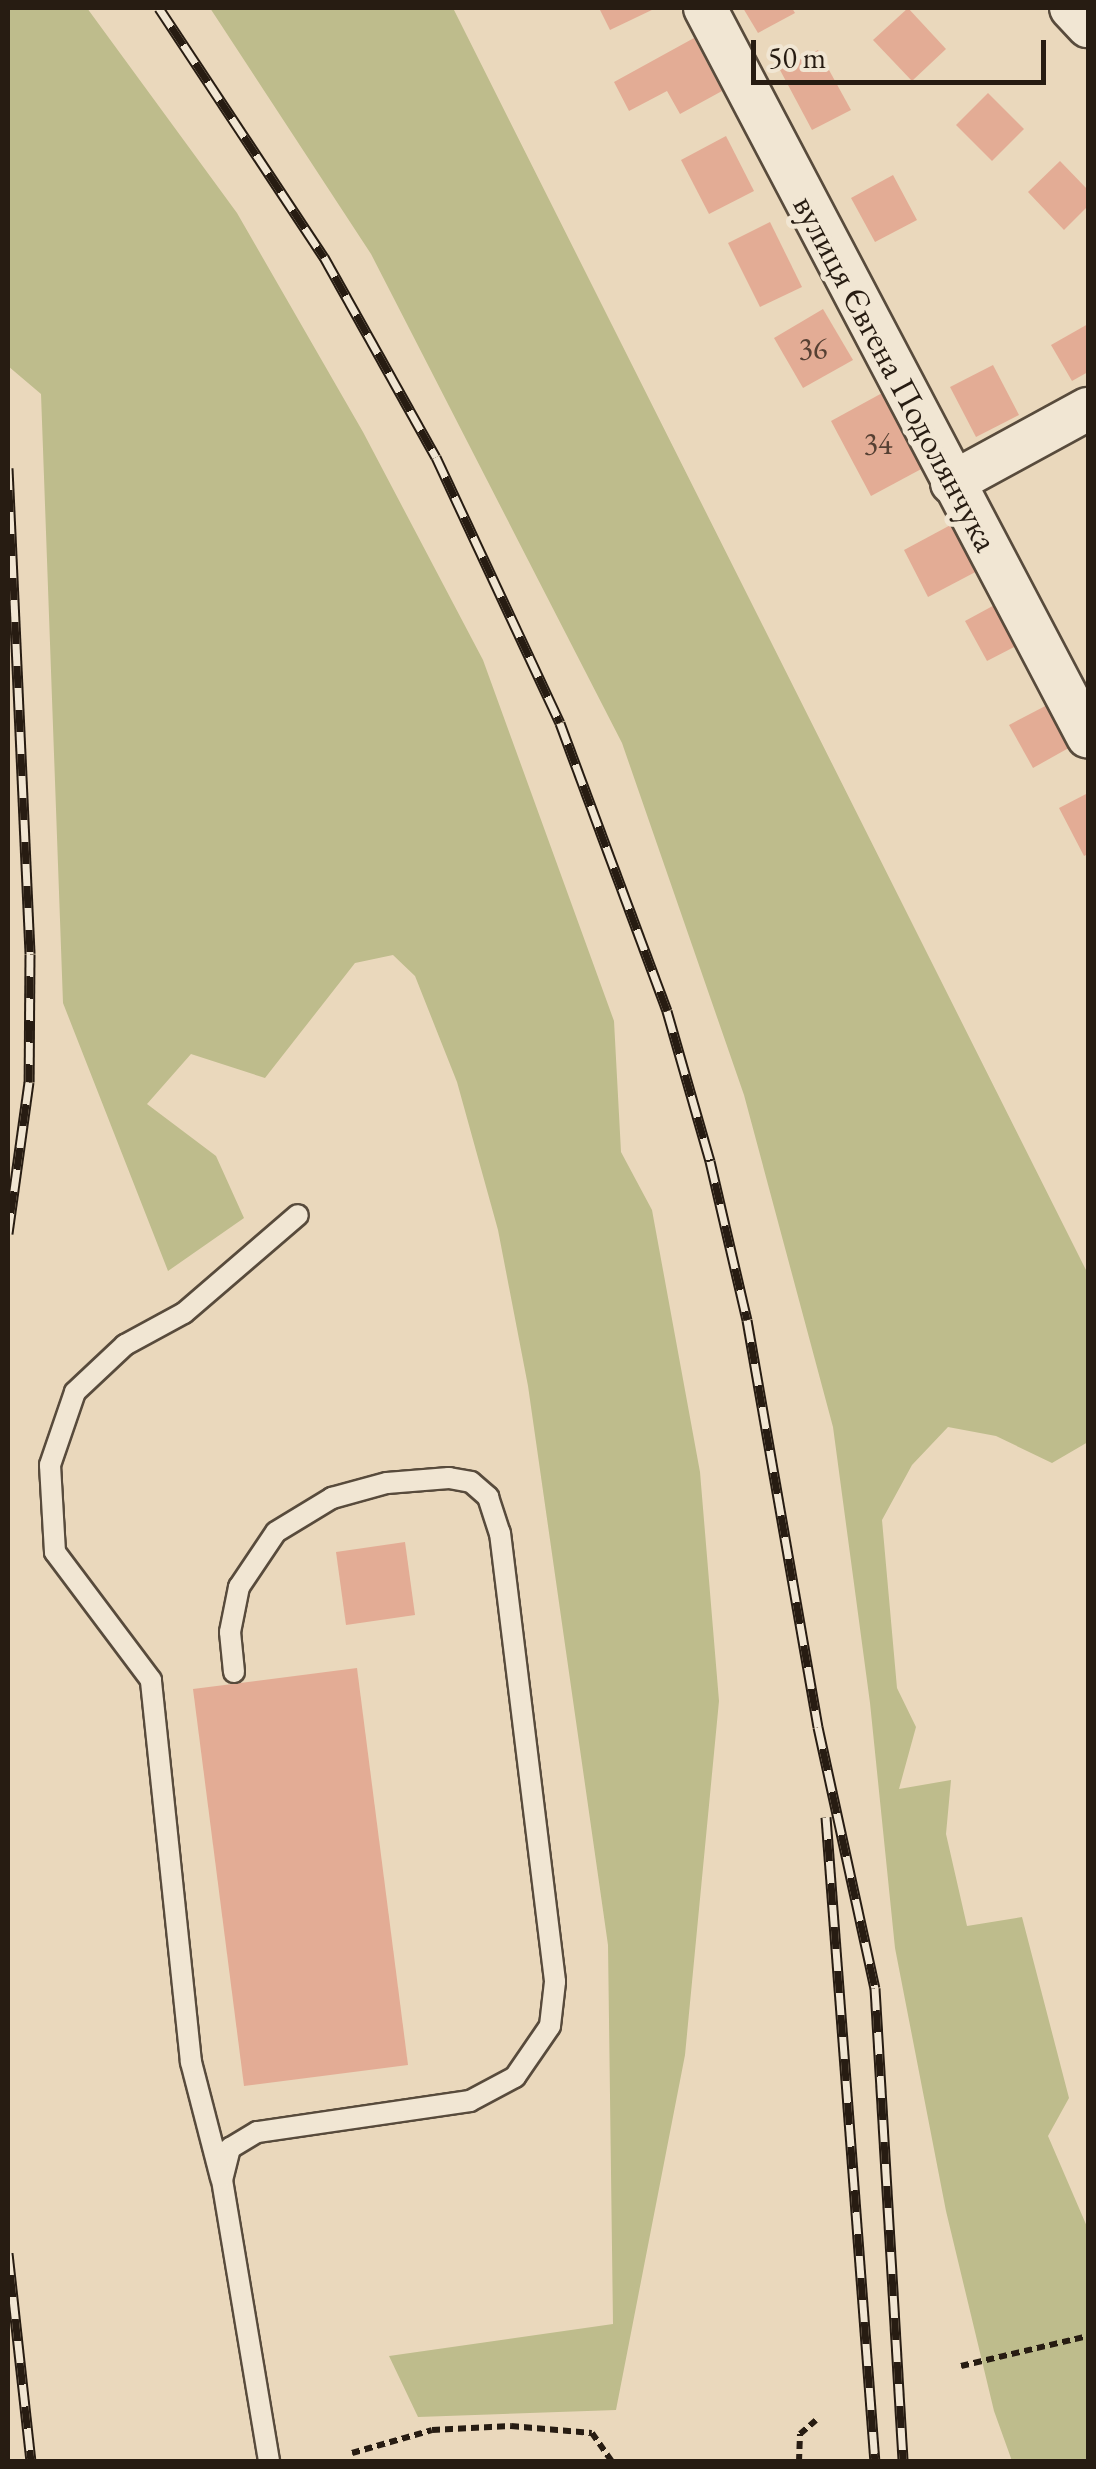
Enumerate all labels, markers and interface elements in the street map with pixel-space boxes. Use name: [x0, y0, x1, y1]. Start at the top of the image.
scale bar: [756, 20, 1051, 82]
text: 50 m: [768, 38, 826, 77]
street label: вулиця Євгена Подолянчука: [784, 188, 1008, 558]
house number: 36: [799, 331, 827, 367]
house number: 34: [864, 426, 892, 462]

